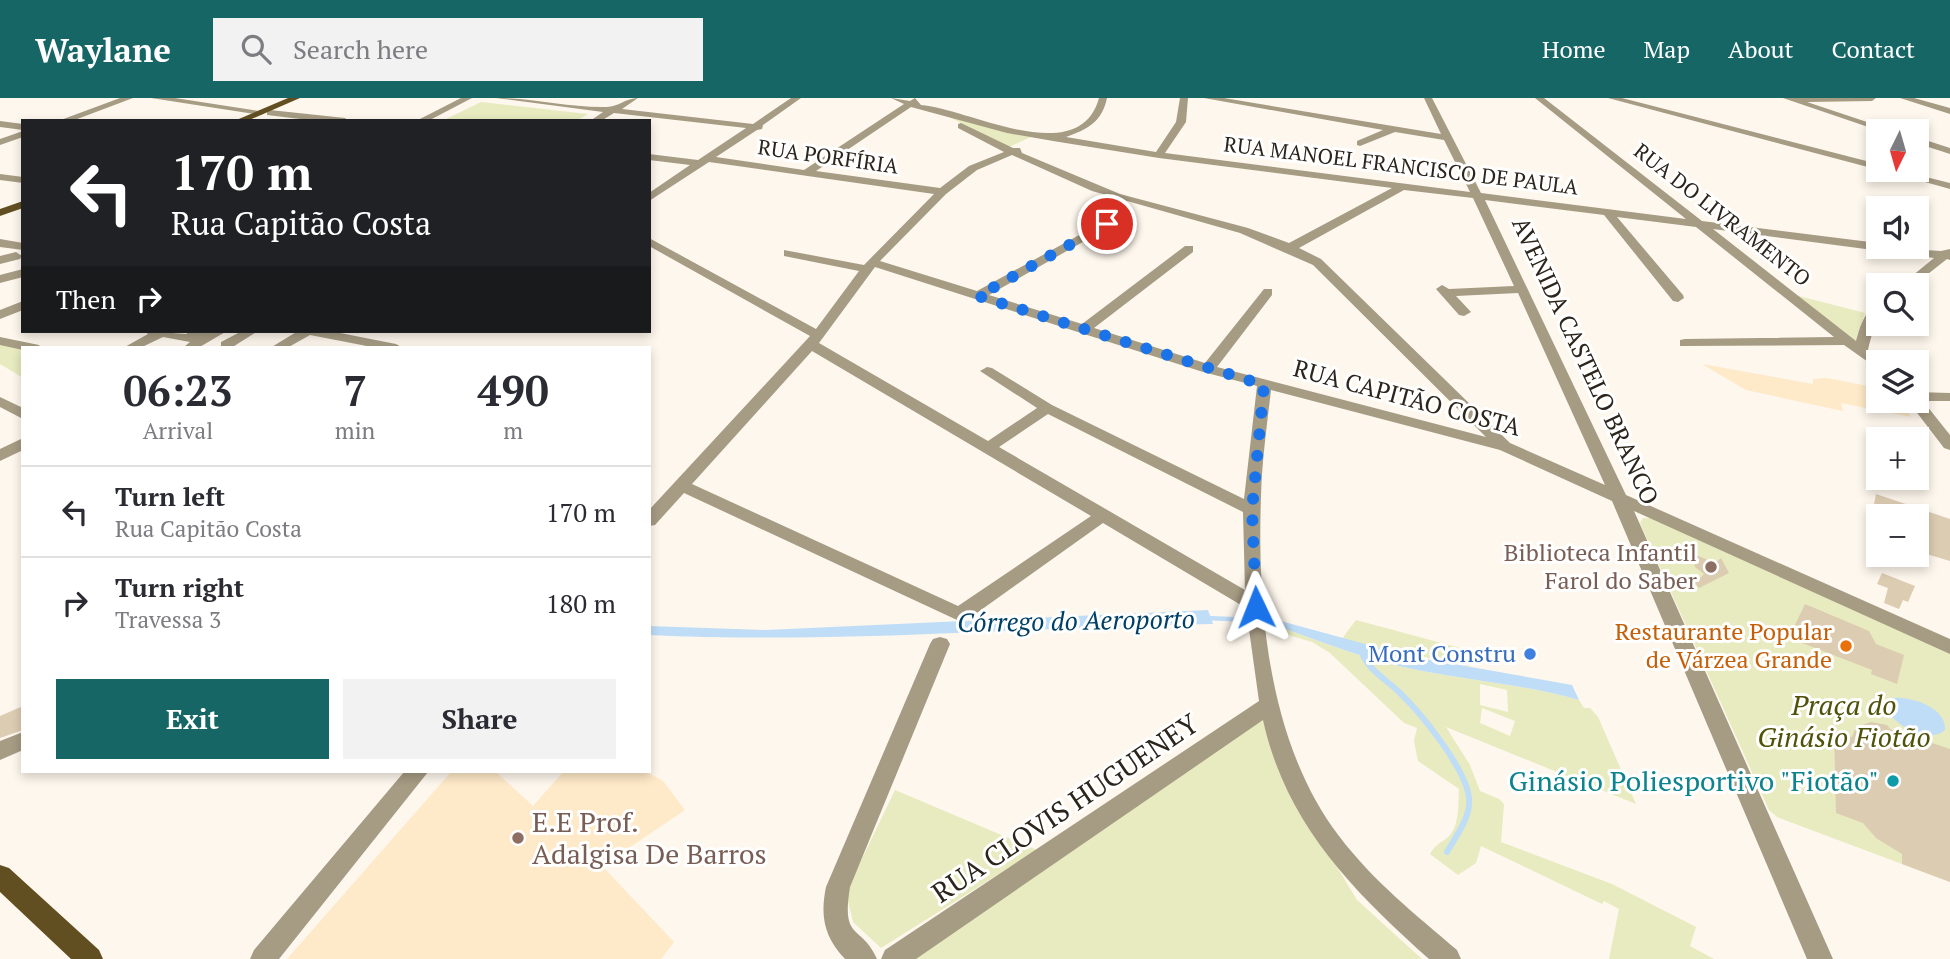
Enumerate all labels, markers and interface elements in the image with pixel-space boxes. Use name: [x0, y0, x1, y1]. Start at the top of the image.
search box: [213, 18, 703, 81]
text: Waylane: [35, 28, 171, 71]
icon: search: [237, 30, 275, 68]
text: Search here: [293, 32, 428, 66]
text: Home: [1542, 33, 1606, 65]
text: Map: [1644, 33, 1690, 65]
text: About: [1728, 33, 1794, 65]
text: Contact: [1832, 33, 1915, 65]
north arrow: [1866, 119, 1928, 182]
map controls: [1866, 119, 1929, 567]
street label: RUA MANOEL FRANCISCO DE PAULA: [1222, 129, 1580, 201]
street label: RUA PORFÍRIA: [756, 132, 901, 180]
street label: RUA DO LIVRAMENTO: [1629, 136, 1817, 292]
text: 170 m: [171, 139, 313, 204]
icon: left: [56, 147, 147, 238]
pin: [1077, 194, 1137, 254]
button: sound: [1866, 196, 1929, 259]
text: Rua Capitão Costa: [171, 202, 431, 244]
icon: arrive: [1088, 205, 1126, 243]
street label: AVENIDA CASTELO BRANCO: [1505, 212, 1667, 509]
button: search: [1866, 273, 1929, 336]
icon: right: [130, 280, 168, 318]
text: Then: [56, 282, 116, 316]
button: layers: [1866, 350, 1929, 413]
street label: RUA CAPITÃO COSTA: [1290, 351, 1525, 443]
text: 06:23: [123, 362, 233, 418]
text: 7: [343, 362, 367, 418]
text: 490: [478, 362, 549, 418]
text: Arrival: [143, 415, 213, 446]
text: min: [335, 415, 375, 446]
text: m: [503, 415, 523, 446]
button: +: [1866, 427, 1929, 490]
text: Turn left: [115, 479, 225, 513]
icon: left: [56, 493, 94, 531]
text: 170 m: [546, 495, 616, 529]
button: −: [1866, 504, 1929, 567]
text: Rua Capitão Costa: [115, 513, 302, 544]
place label: Biblioteca Infantil Farol do Saber: [1504, 536, 1698, 596]
marker: Biblioteca Infantil Farol do Saber: [1703, 559, 1719, 575]
text: Turn right: [115, 570, 244, 604]
position arrow: [1219, 570, 1293, 644]
icon: right: [56, 584, 94, 622]
text: 180 m: [546, 586, 616, 620]
water label: Córrego do Aeroporto: [957, 601, 1195, 639]
text: Travessa 3: [115, 604, 221, 635]
place label: Restaurante Popular de Várzea Grande: [1615, 615, 1833, 675]
place label: Mont Constru: [1368, 637, 1516, 669]
marker: Restaurante Popular de Várzea Grande: [1838, 638, 1854, 654]
marker: Mont Constru: [1522, 646, 1538, 662]
button: Exit: [56, 679, 329, 759]
button: Share: [343, 679, 616, 759]
park label: Praça do Ginásio Fiotão: [1757, 686, 1931, 755]
street label: RUA CLOVIS HUGUENEY: [924, 704, 1206, 911]
place label: Ginásio Poliesportivo "Fiotão": [1509, 762, 1879, 799]
marker: Ginásio Poliesportivo "Fiotão": [1885, 773, 1901, 789]
place label: E.E Prof. Adalgisa De Barros: [532, 803, 767, 872]
marker: E.E Prof. Adalgisa De Barros: [510, 830, 526, 846]

